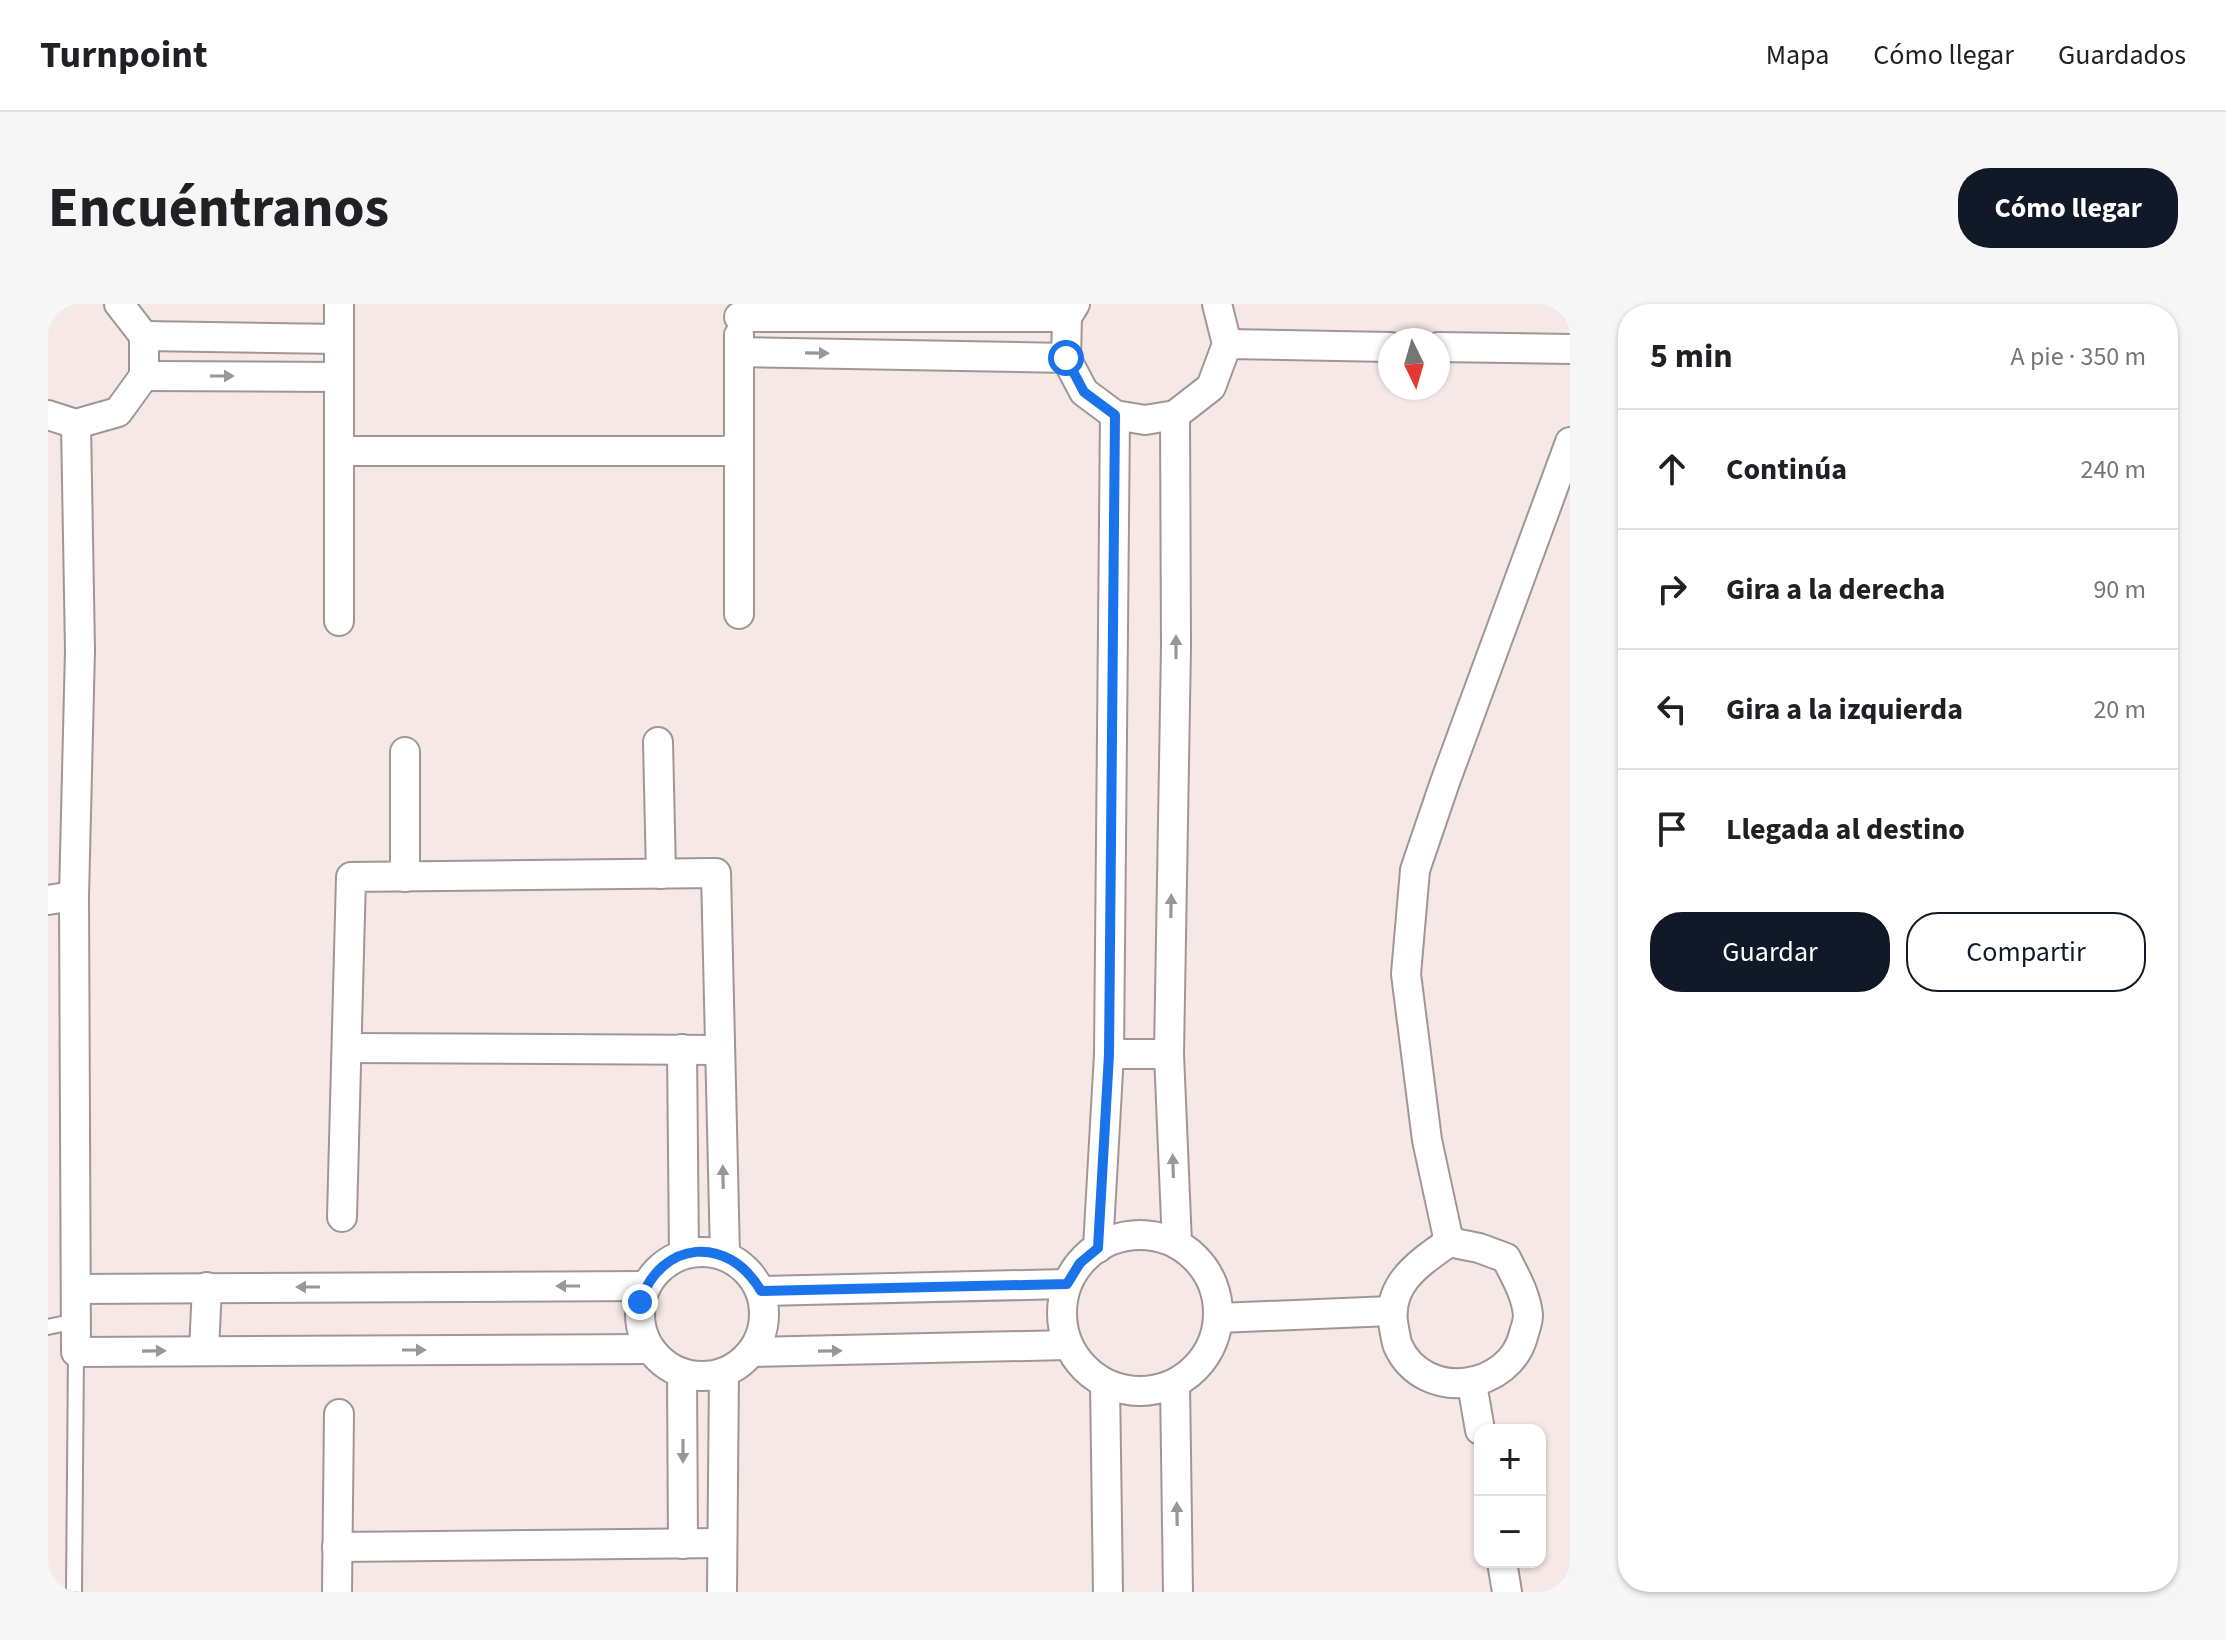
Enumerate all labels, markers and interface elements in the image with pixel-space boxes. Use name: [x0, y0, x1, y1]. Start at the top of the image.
text: Turnpoint: [40, 28, 208, 82]
text: Mapa: [1766, 35, 1829, 75]
text: Cómo llegar: [1873, 35, 2014, 75]
text: Guardados: [2058, 35, 2186, 75]
button: Cómo llegar: [1958, 168, 2178, 248]
text: Encuéntranos: [48, 169, 389, 248]
north arrow: [1378, 328, 1450, 400]
text: 5 min: [1650, 332, 1733, 381]
text: A pie · 350 m: [2011, 338, 2146, 375]
route start: [1048, 340, 1084, 376]
one-way arrow: [805, 347, 830, 360]
one-way arrow: [210, 370, 235, 382]
icon: ahead: [1650, 447, 1694, 491]
text: Continúa: [1726, 448, 1847, 491]
text: 240 m: [2080, 451, 2146, 488]
icon: right: [1650, 567, 1694, 611]
text: Gira a la derecha: [1726, 568, 1945, 611]
text: 90 m: [2093, 571, 2146, 608]
one-way arrow: [1170, 634, 1182, 659]
icon: left: [1650, 687, 1694, 731]
text: Gira a la izquierda: [1726, 688, 1963, 731]
text: 20 m: [2093, 691, 2146, 728]
icon: arrive: [1650, 807, 1694, 851]
text: Llegada al destino: [1726, 808, 1965, 851]
one-way arrow: [1165, 893, 1178, 918]
button: Guardar: [1650, 912, 1890, 992]
button: Compartir: [1906, 912, 2146, 992]
one-way arrow: [1167, 1153, 1180, 1178]
one-way arrow: [717, 1164, 729, 1189]
one-way arrow: [555, 1280, 580, 1292]
one-way arrow: [295, 1281, 320, 1293]
route end: [622, 1284, 658, 1320]
one-way arrow: [402, 1344, 427, 1356]
one-way arrow: [818, 1344, 843, 1357]
one-way arrow: [142, 1345, 167, 1357]
map controls: [1474, 1424, 1546, 1568]
button: +: [1474, 1424, 1546, 1496]
one-way arrow: [677, 1439, 689, 1464]
button: −: [1474, 1496, 1546, 1568]
one-way arrow: [1171, 1501, 1184, 1526]

